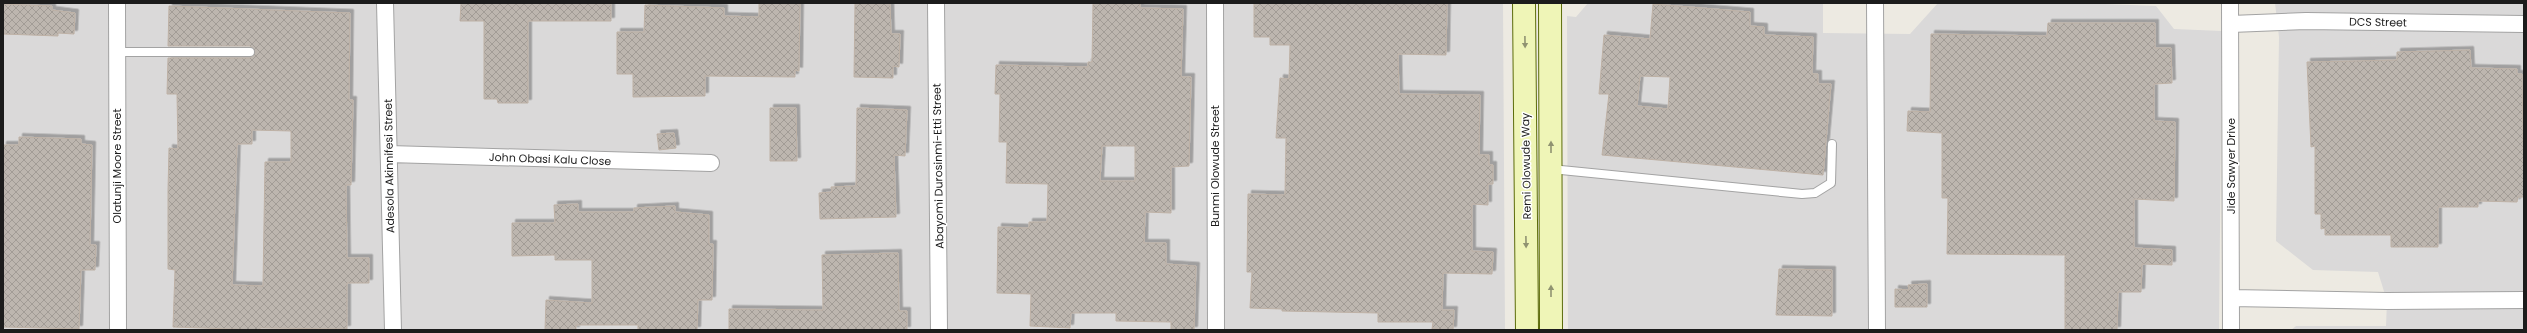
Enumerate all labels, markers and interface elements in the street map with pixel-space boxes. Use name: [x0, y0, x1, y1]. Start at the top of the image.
street label: DCS Street: [2349, 13, 2407, 31]
one-way arrow: [1521, 36, 1528, 48]
street label: Abayomi Durosinmi-Etti Street: [929, 83, 947, 249]
street label: Adesola Akinnifesi Street: [380, 99, 398, 233]
street label: Bunmi Olowude Street: [1207, 105, 1223, 227]
street label: Olatunji Moore Street: [109, 109, 125, 223]
street label: Remi Olowude Way: [1517, 112, 1535, 219]
street label: Jide Sawyer Drive: [2223, 118, 2239, 214]
one-way arrow: [1548, 140, 1554, 153]
street label: John Obasi Kalu Close: [489, 149, 612, 169]
one-way arrow: [1523, 236, 1529, 249]
one-way arrow: [1548, 284, 1554, 297]

